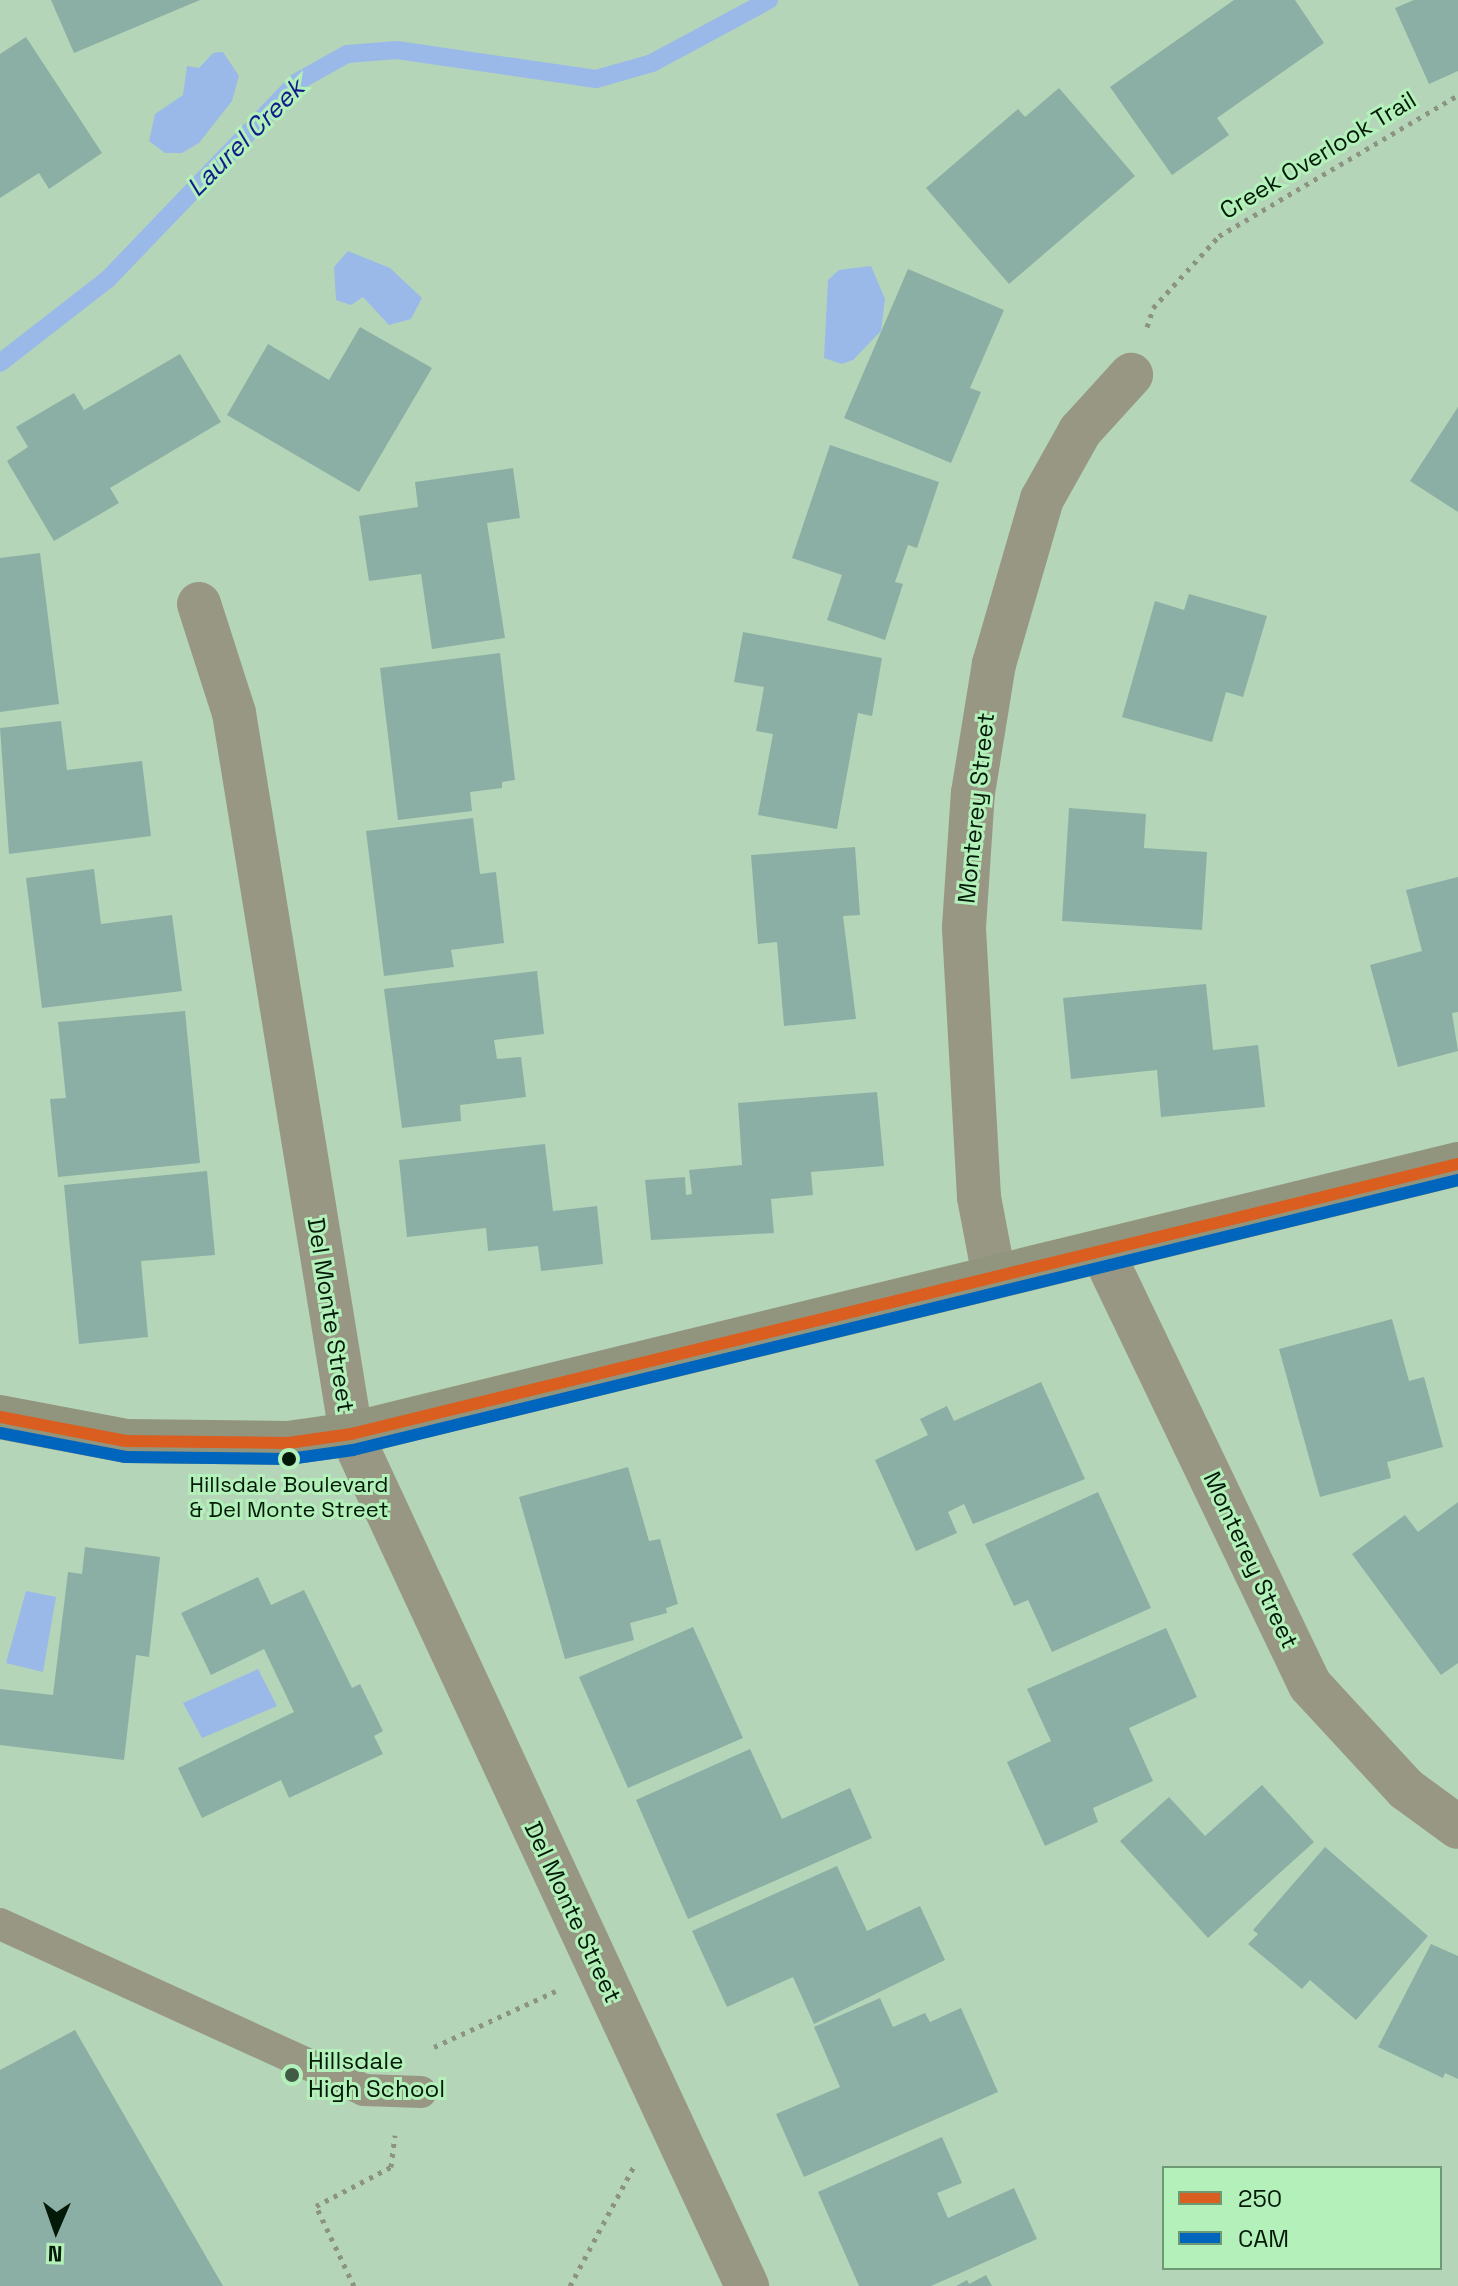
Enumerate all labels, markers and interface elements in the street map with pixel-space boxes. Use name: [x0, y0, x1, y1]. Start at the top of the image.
water label: Laurel Creek: [181, 73, 311, 203]
street label: Creek Overlook Trail: [1214, 85, 1422, 225]
street label: Monterey Street: [952, 711, 1000, 905]
street label: Del Monte Street: [301, 1216, 361, 1414]
marker: Hillsdale Boulevard & Del Monte Street: [281, 1451, 297, 1467]
street label: Monterey Street: [1197, 1467, 1305, 1653]
place label: Hillsdale Boulevard & Del Monte Street: [189, 1471, 389, 1522]
street label: Del Monte Street: [518, 1817, 628, 2007]
place label: Hillsdale High School: [308, 2047, 445, 2103]
marker: Hillsdale High School: [283, 2066, 301, 2084]
legend: [1162, 2166, 1442, 2270]
text: 250: [1238, 2183, 1282, 2214]
north arrow: [16, 2190, 96, 2270]
text: CAM: [1238, 2223, 1289, 2254]
text: N: [47, 2240, 63, 2268]

